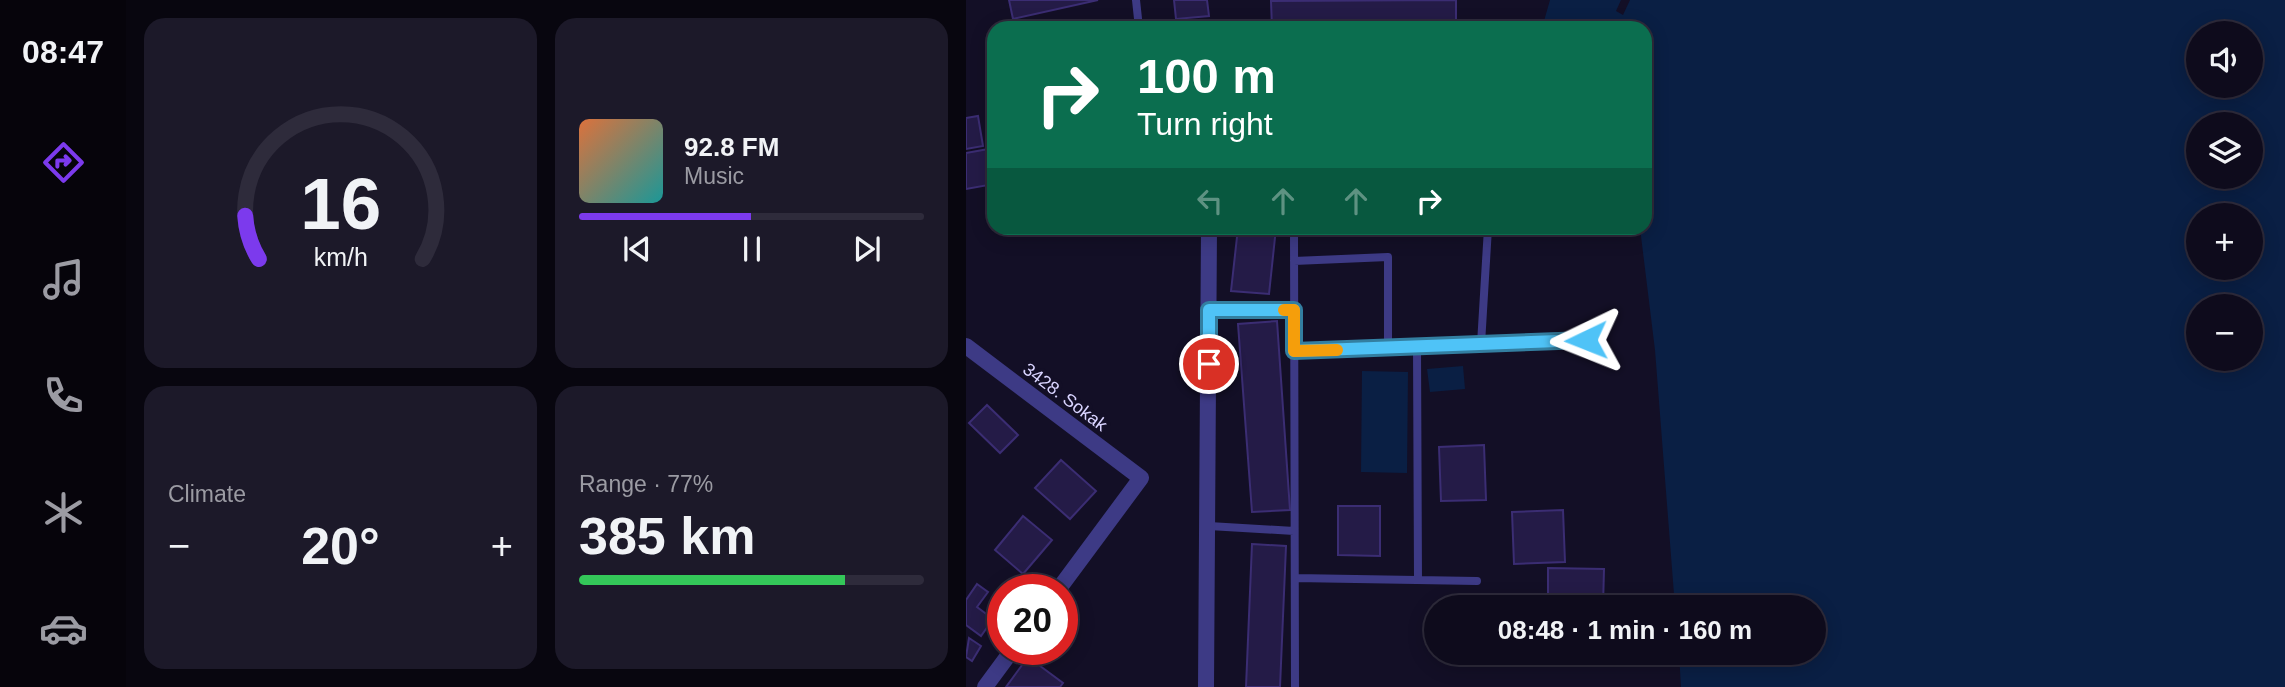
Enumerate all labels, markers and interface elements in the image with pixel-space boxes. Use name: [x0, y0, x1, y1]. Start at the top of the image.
map controls: [2186, 21, 2263, 371]
button: sound: [2186, 21, 2263, 98]
text: 08:47: [22, 34, 104, 70]
icon: right: [1022, 49, 1113, 140]
text: 100 m: [1137, 49, 1276, 103]
text: Turn right: [1137, 106, 1273, 142]
button: layers: [2186, 112, 2263, 189]
text: 92.8 FM: [684, 132, 779, 162]
icon: directions: [39, 138, 88, 187]
text: Music: [684, 163, 744, 189]
text: 16: [300, 164, 381, 245]
icon: left: [1191, 182, 1229, 220]
icon: ahead: [1264, 182, 1302, 220]
icon: ahead: [1337, 182, 1375, 220]
icon: right: [1410, 182, 1448, 220]
button: +: [2186, 203, 2263, 280]
icon: previous: [618, 230, 656, 268]
icon: pause: [733, 230, 771, 268]
icon: next: [848, 230, 886, 268]
text: km/h: [313, 243, 368, 271]
icon: music: [39, 255, 88, 304]
button: −: [2186, 294, 2263, 371]
position arrow: [1549, 303, 1623, 377]
pin: [1179, 334, 1239, 394]
icon: arrive: [1190, 345, 1228, 383]
street label: 3428. Sokak: [1019, 359, 1112, 436]
icon: phone: [39, 371, 88, 420]
text: Range · 77%: [579, 471, 713, 497]
text: Climate: [168, 481, 246, 507]
icon: climate: [39, 488, 88, 537]
text: 385 km: [579, 507, 755, 565]
text: 20°: [301, 517, 380, 575]
text: −: [168, 525, 190, 567]
text: +: [491, 525, 513, 567]
speed limit sign: 20: [987, 574, 1078, 665]
icon: car: [39, 604, 88, 653]
text: 08:48 · 1 min · 160 m: [1498, 615, 1752, 645]

